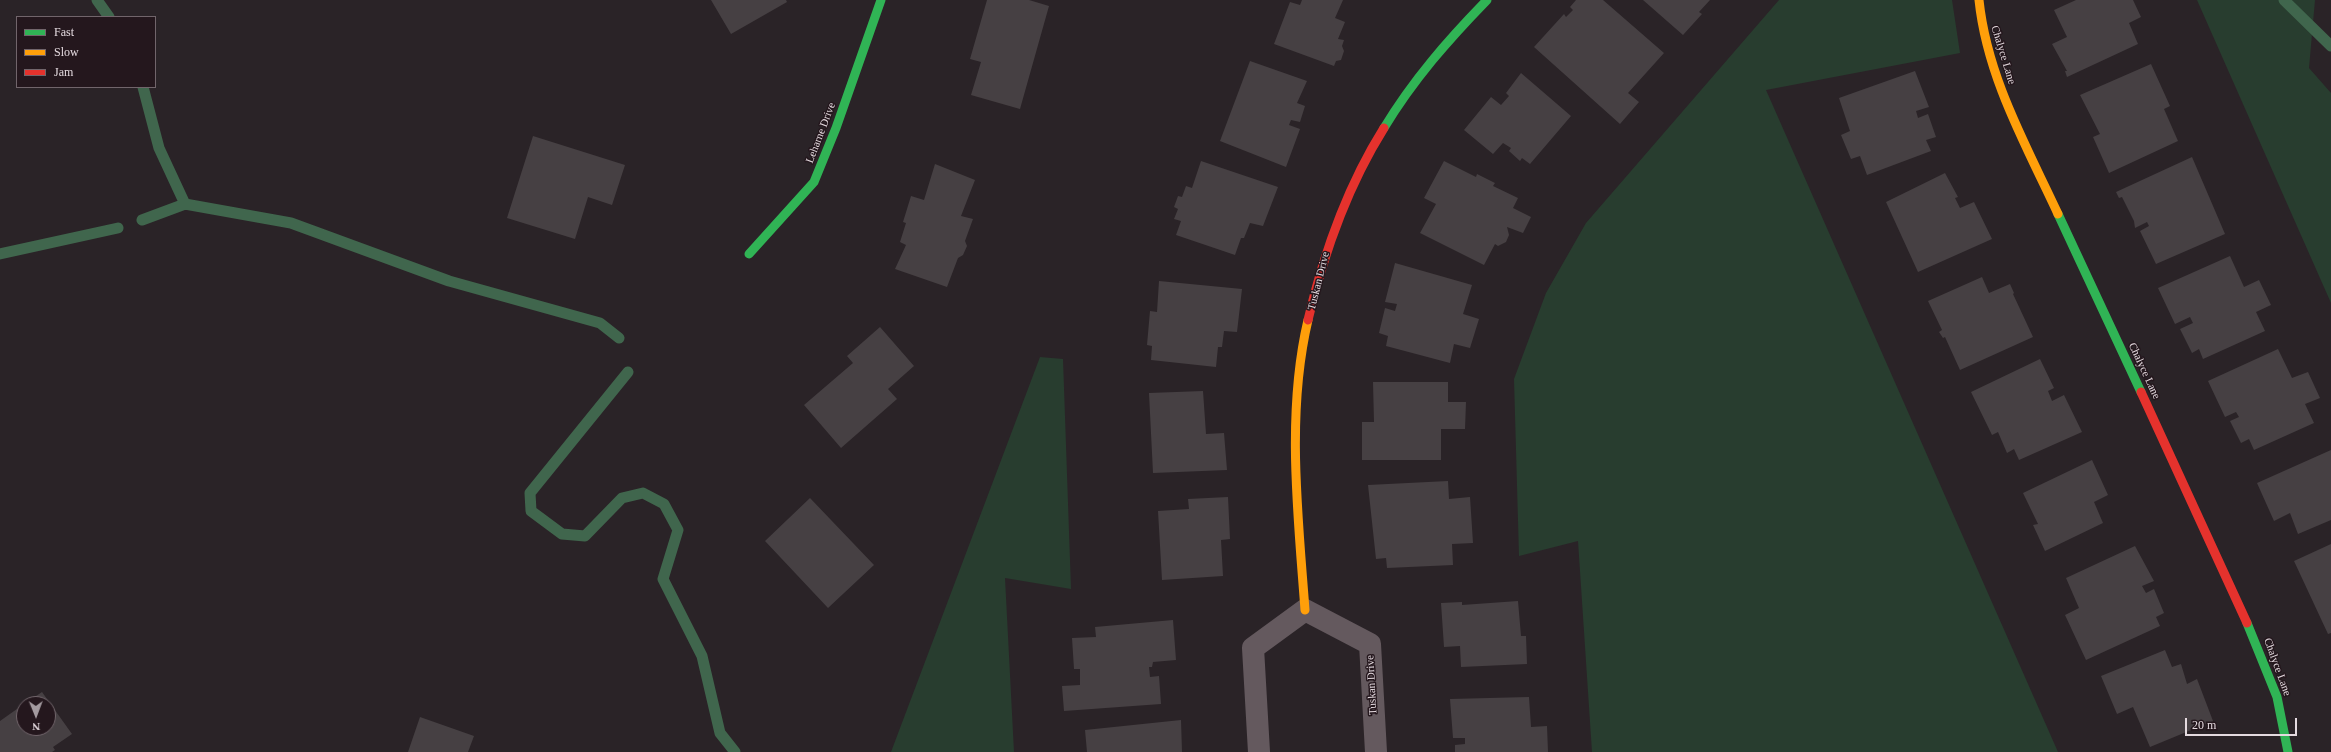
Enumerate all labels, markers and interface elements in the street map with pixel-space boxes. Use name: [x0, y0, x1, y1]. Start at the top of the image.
legend: [16, 16, 156, 88]
street label: Chalyce Lane: [1988, 24, 2018, 86]
text: Fast: [54, 25, 74, 39]
text: Slow: [54, 45, 79, 59]
text: Jam: [54, 65, 73, 79]
street label: Leharne Drive: [803, 101, 839, 165]
street label: Tuskan Drive: [1305, 250, 1333, 312]
street label: Chalyce Lane: [2125, 341, 2163, 401]
street label: Chalyce Lane: [2260, 636, 2294, 698]
street label: Tuskan Drive: [1364, 655, 1380, 715]
north arrow: [16, 696, 56, 736]
scale bar: [2187, 710, 2299, 736]
text: 20 m: [2192, 718, 2216, 732]
text: N: [32, 721, 40, 733]

